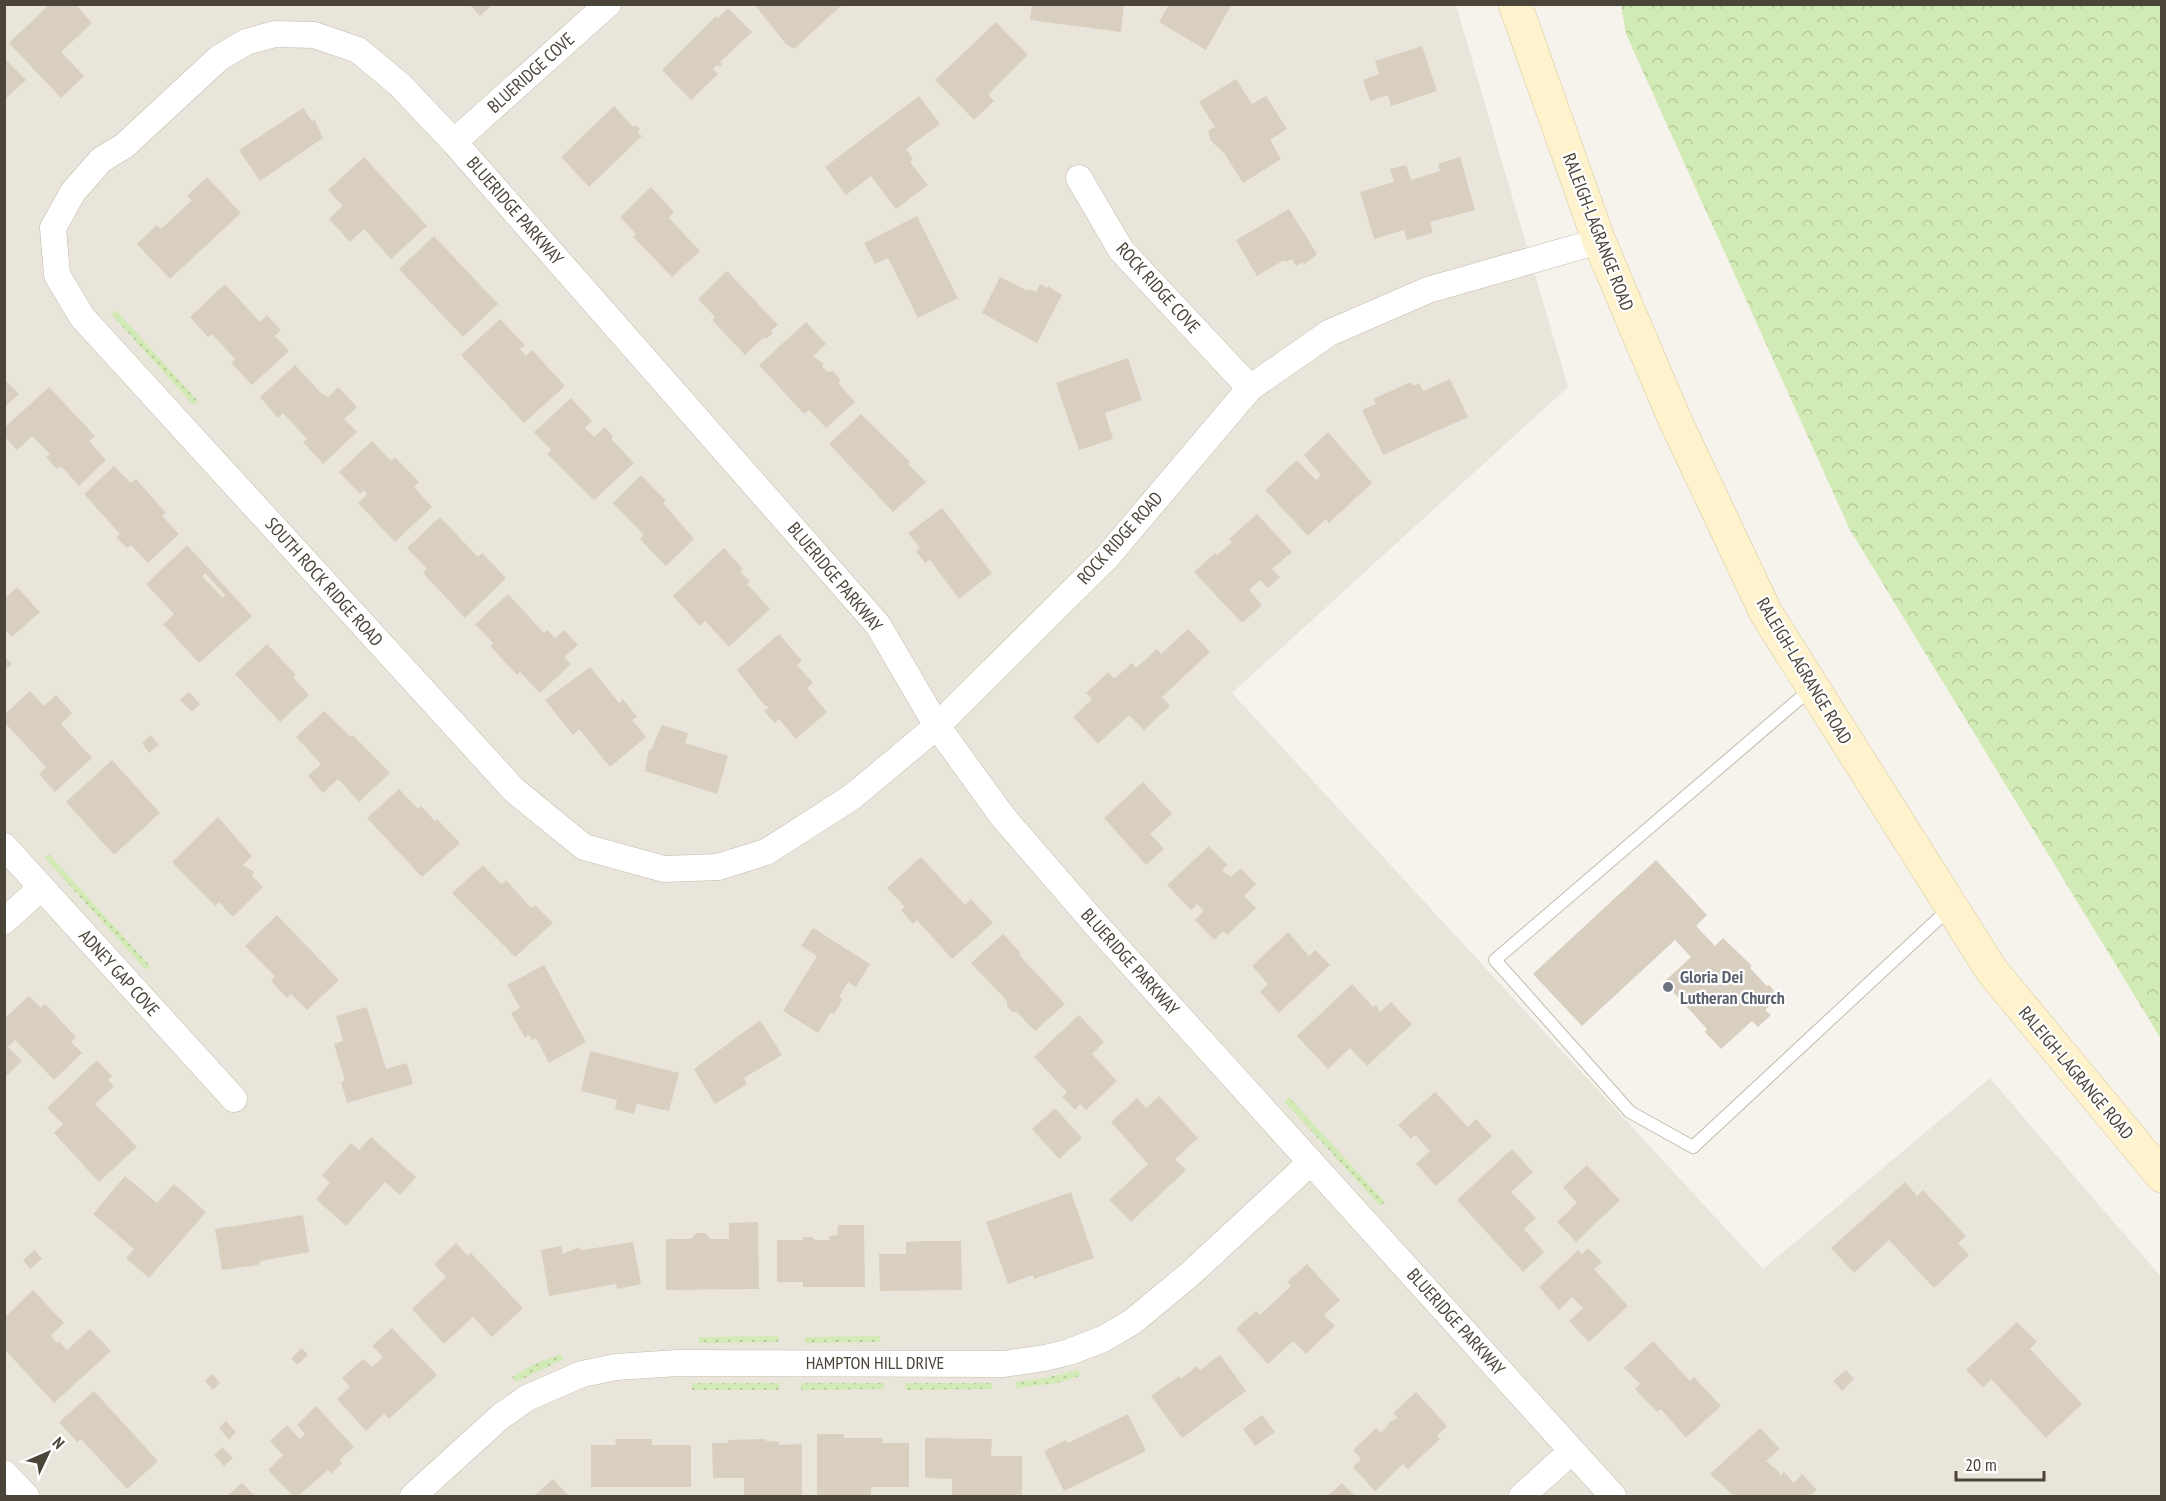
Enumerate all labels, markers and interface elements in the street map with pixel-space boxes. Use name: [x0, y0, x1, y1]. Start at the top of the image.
street label: BLUERIDGE COVE: [482, 28, 579, 118]
street label: RALEIGH-LAGRANGE ROAD: [1558, 150, 1639, 314]
street label: BLUERIDGE PARKWAY: [462, 152, 569, 270]
street label: ROCK RIDGE COVE: [1111, 237, 1205, 338]
street label: ROCK RIDGE ROAD: [1072, 487, 1167, 589]
street label: SOUTH ROCK RIDGE ROAD: [261, 513, 388, 651]
street label: BLUERIDGE PARKWAY: [783, 517, 888, 637]
street label: RALEIGH-LAGRANGE ROAD: [1752, 593, 1857, 748]
street label: BLUERIDGE PARKWAY: [1076, 903, 1185, 1021]
street label: ADNEY GAP COVE: [74, 924, 164, 1021]
place label: Gloria Dei Lutheran Church: [1680, 965, 1785, 1009]
marker: Gloria Dei Lutheran Church: [1661, 980, 1675, 994]
street label: RALEIGH-LAGRANGE ROAD: [2014, 1001, 2139, 1144]
street label: BLUERIDGE PARKWAY: [1402, 1263, 1511, 1381]
street label: HAMPTON HILL DRIVE: [806, 1351, 944, 1374]
north arrow: [18, 1423, 78, 1483]
text: N: [49, 1433, 69, 1453]
scale bar: [1956, 1444, 2044, 1482]
text: 20 m: [1965, 1453, 1997, 1476]

